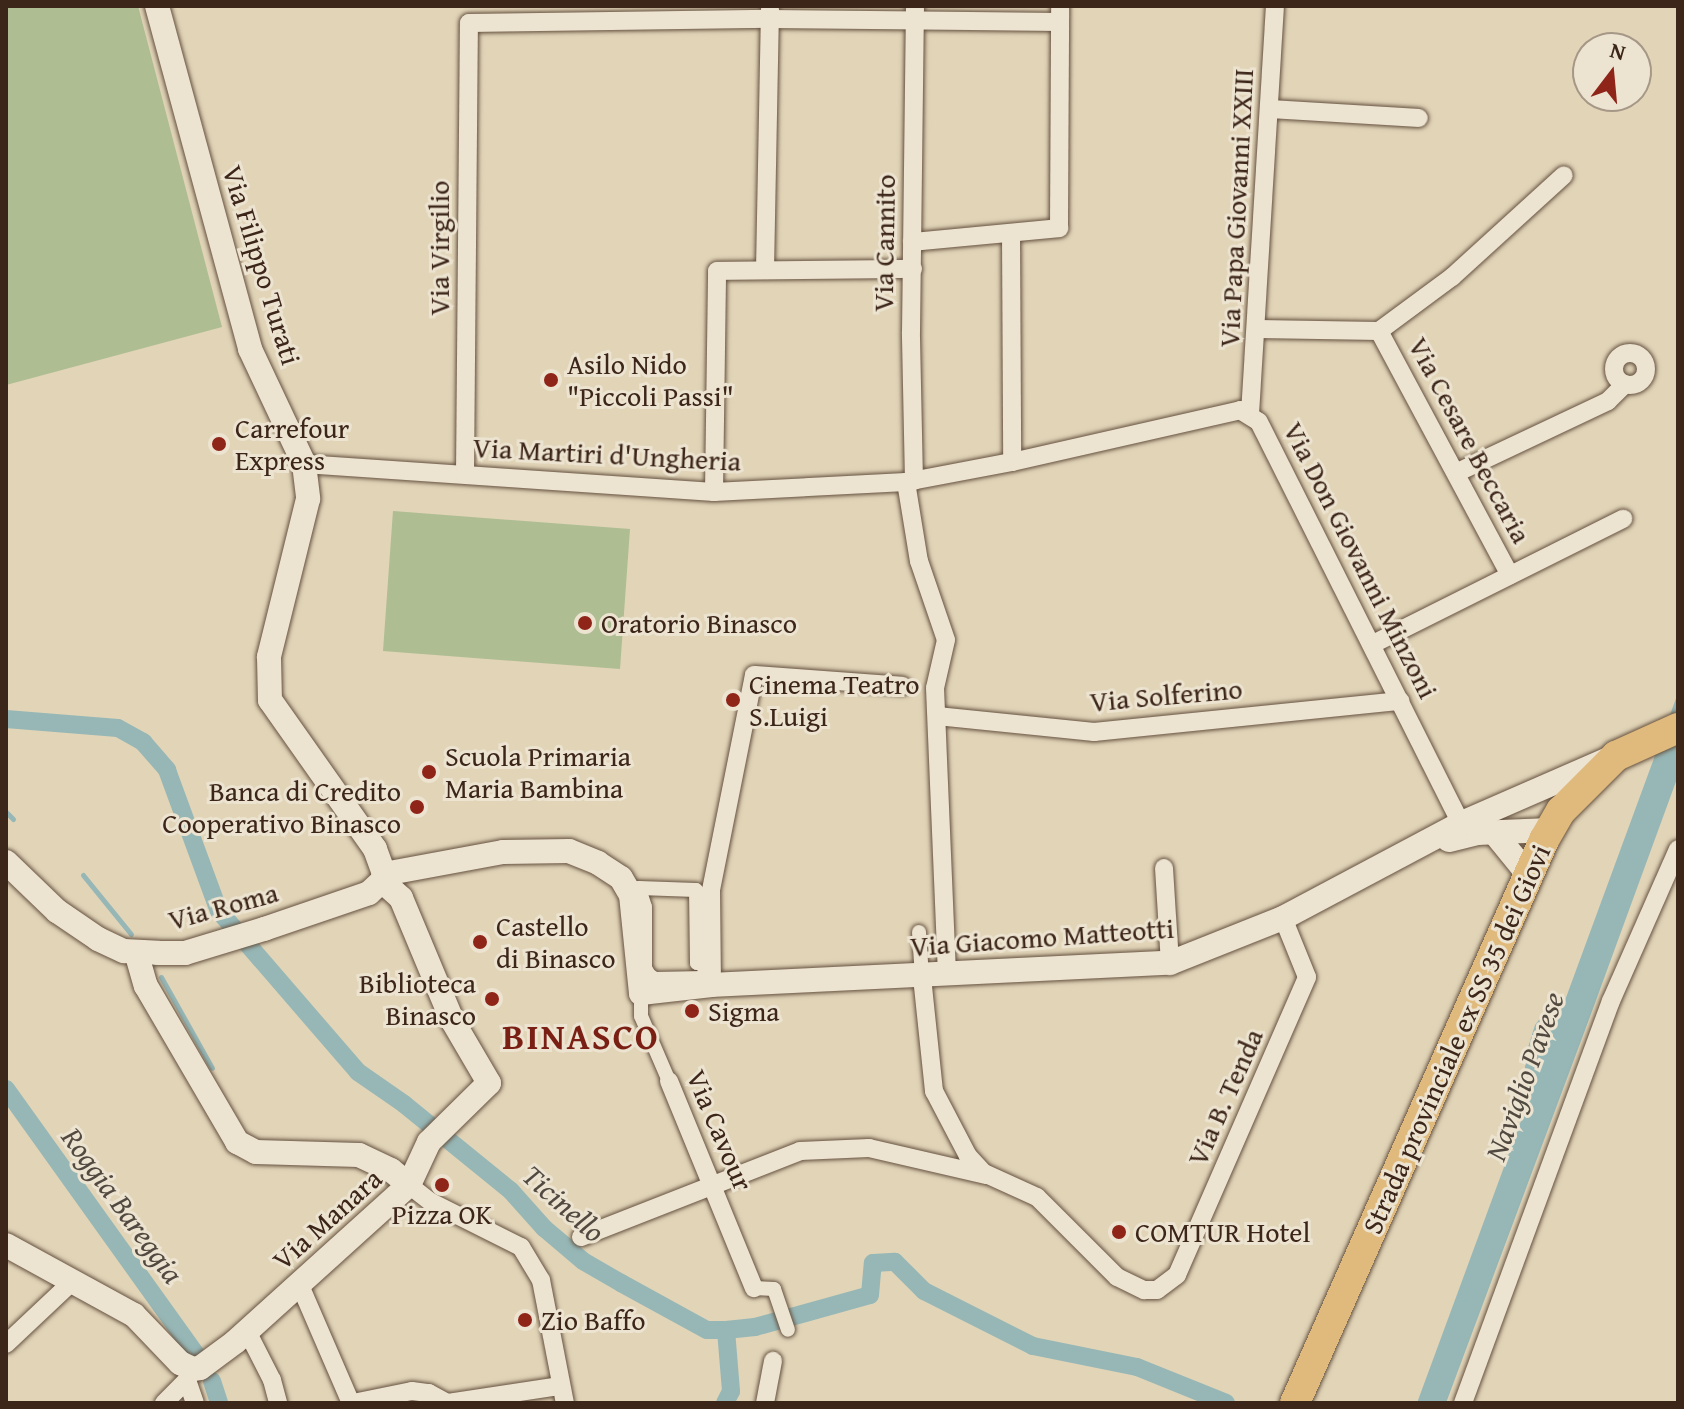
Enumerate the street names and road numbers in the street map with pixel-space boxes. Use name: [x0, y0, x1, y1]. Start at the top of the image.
street label: Via Papa Giovanni XXIII: [1212, 68, 1260, 348]
street label: Via Filippo Turati: [216, 161, 308, 369]
street label: Via Cannito: [866, 174, 902, 312]
street label: Via Virgilio: [422, 180, 456, 316]
street label: Via Cesare Beccaria: [1402, 331, 1538, 549]
street label: Via Don Giovanni Minzoni: [1277, 416, 1445, 704]
street label: Via Martiri d'Ungheria: [472, 430, 742, 478]
street label: Via Solferino: [1088, 672, 1244, 718]
street label: Strada provinciale ex SS 35 dei Giovi: [1355, 839, 1557, 1239]
street label: Via Roma: [165, 875, 281, 937]
street label: Via Giacomo Matteotti: [909, 911, 1175, 963]
street label: Via B. Tenda: [1180, 1023, 1270, 1171]
street label: Via Cavour: [680, 1065, 760, 1195]
street label: Via Manara: [266, 1161, 388, 1277]

